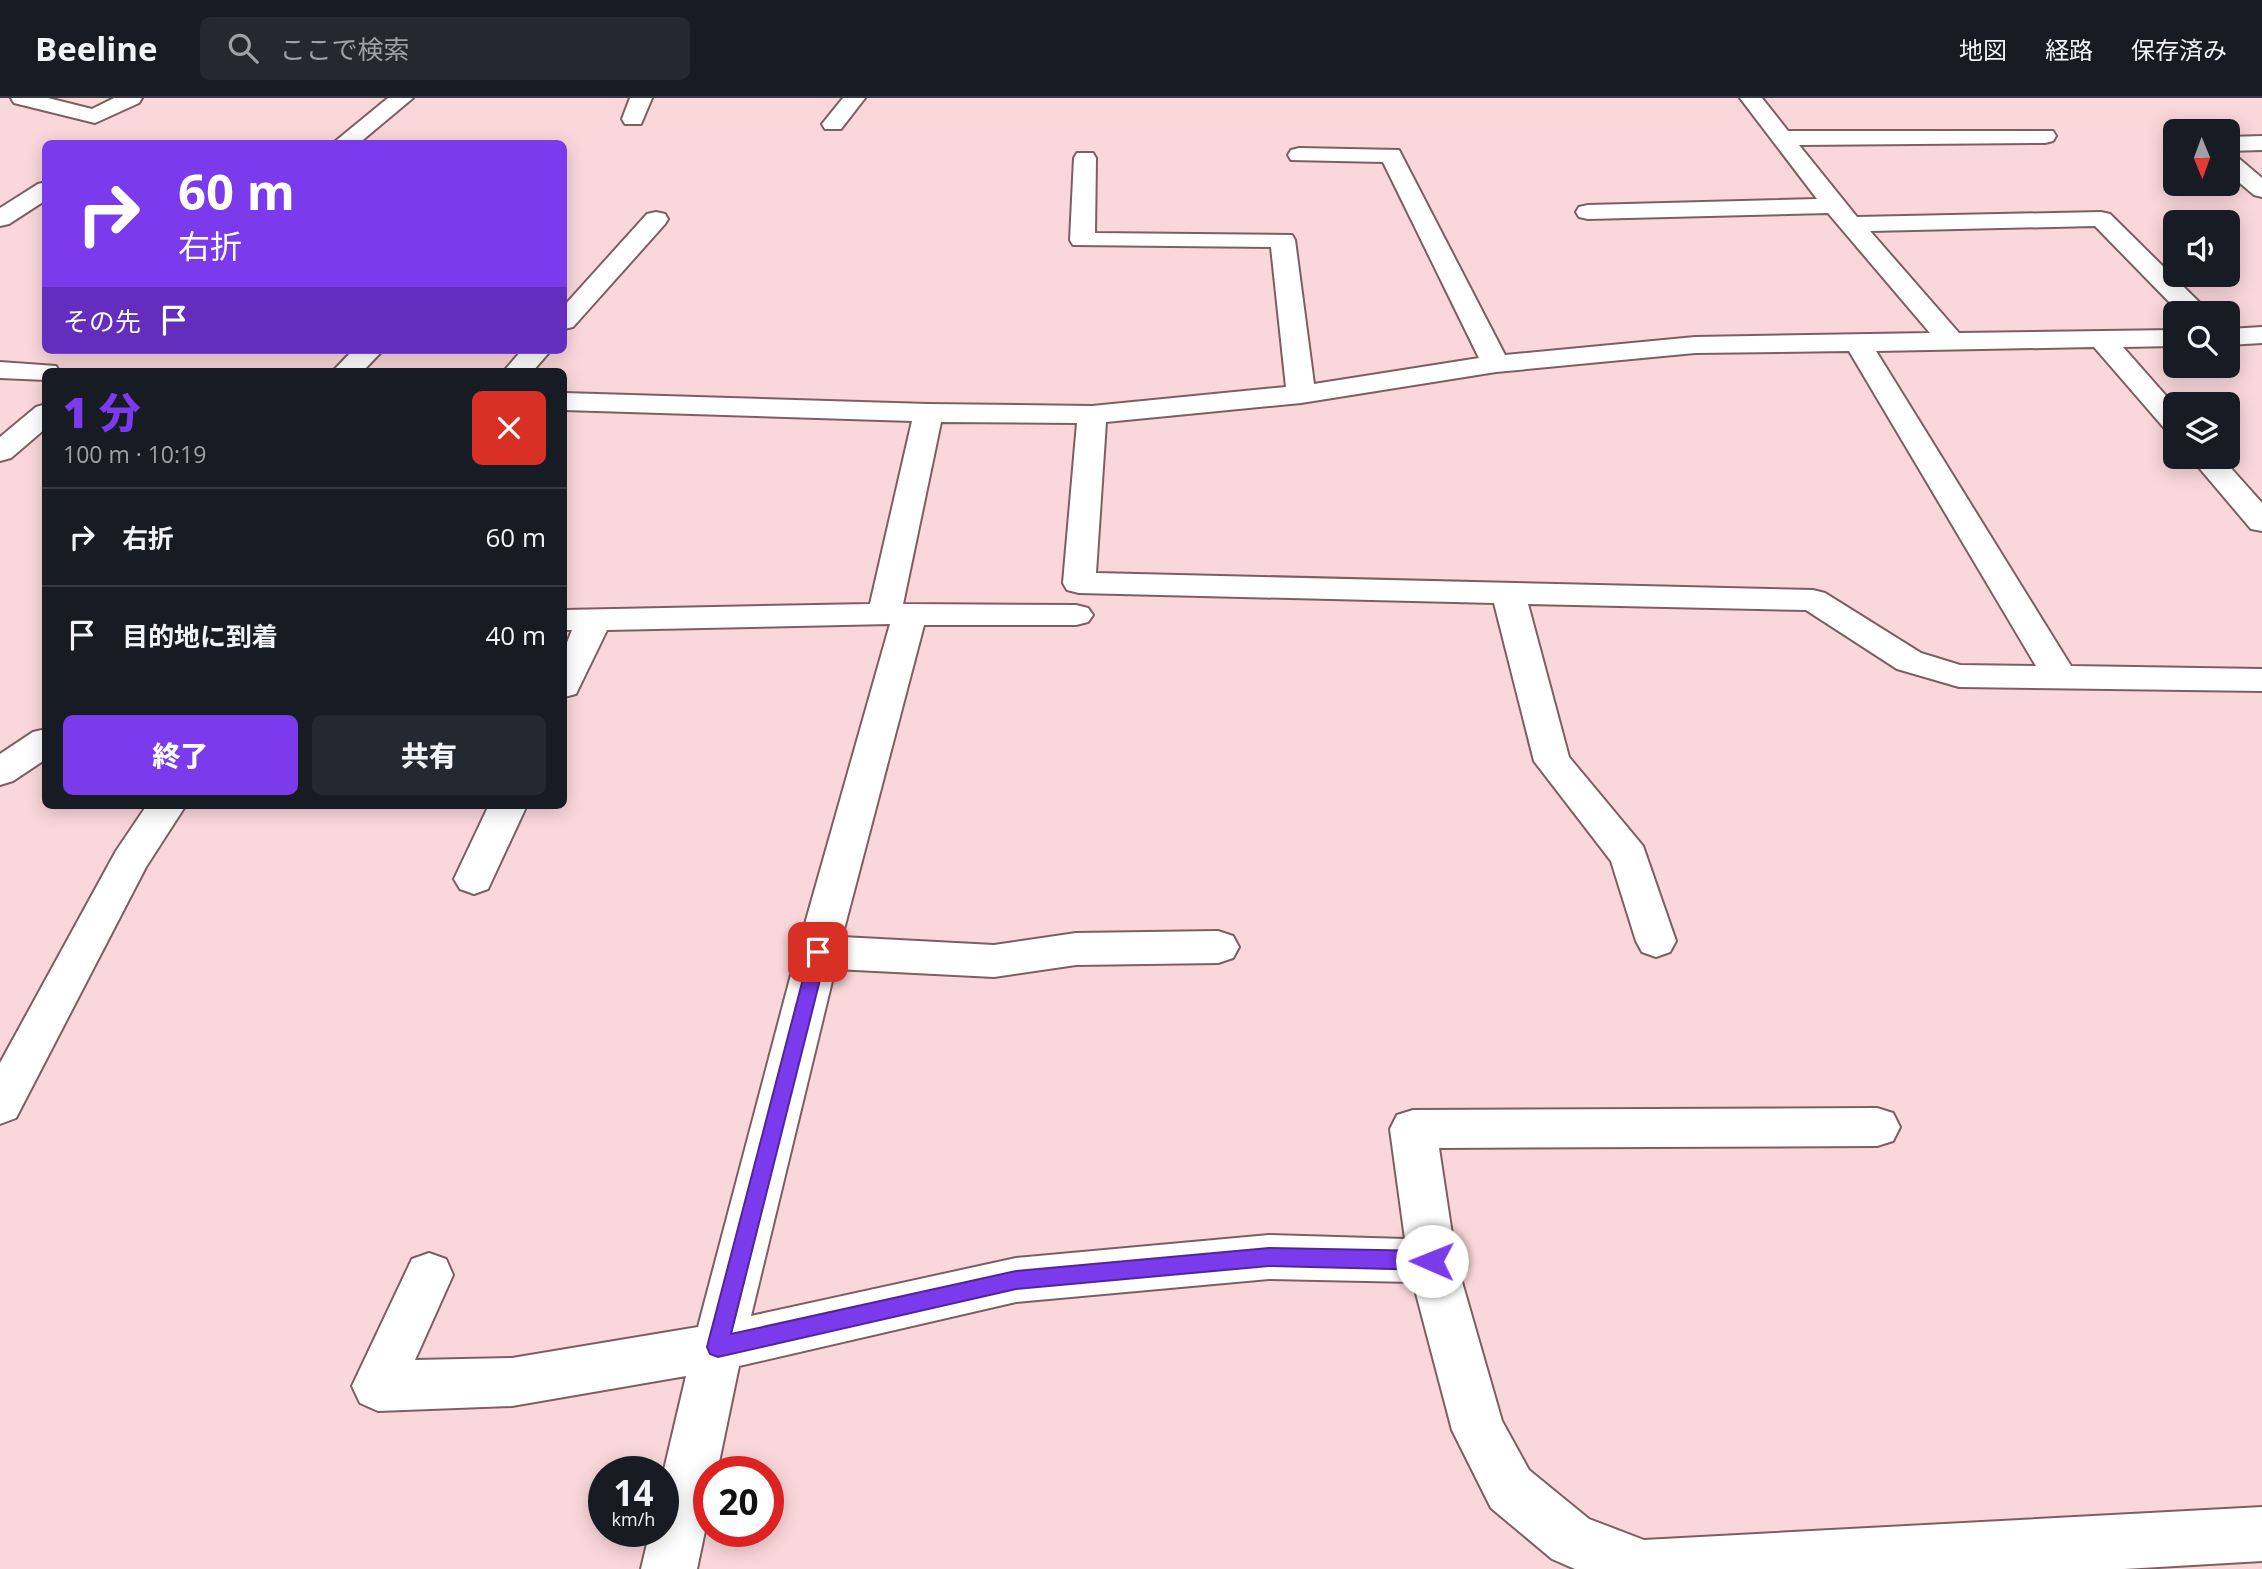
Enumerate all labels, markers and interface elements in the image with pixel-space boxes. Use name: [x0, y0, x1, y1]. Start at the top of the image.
search box: [200, 17, 690, 80]
text: Beeline: [35, 26, 158, 71]
icon: search: [224, 29, 262, 67]
text: ここで検索: [280, 31, 410, 67]
text: 地図: [1959, 33, 2007, 66]
text: 経路: [2045, 33, 2093, 66]
text: 保存済み: [2131, 33, 2227, 66]
north arrow: [2163, 119, 2240, 196]
map controls: [2163, 119, 2240, 469]
text: 60 m: [178, 158, 295, 224]
icon: right: [63, 168, 154, 259]
button: sound: [2163, 210, 2240, 287]
text: 右折: [178, 224, 242, 267]
icon: arrive: [155, 301, 193, 339]
button: search: [2163, 301, 2240, 378]
text: その先: [63, 303, 141, 339]
text: 1 分: [63, 383, 141, 440]
button: close: [472, 391, 546, 465]
button: layers: [2163, 392, 2240, 469]
text: 100 m · 10:19: [63, 438, 206, 470]
icon: right: [63, 518, 101, 556]
text: 60 m: [485, 519, 546, 555]
text: 右折: [122, 520, 174, 556]
icon: arrive: [63, 616, 101, 654]
text: 40 m: [485, 617, 546, 653]
text: 目的地に到着: [122, 618, 278, 654]
button: 終了: [63, 715, 298, 795]
button: 共有: [312, 715, 546, 795]
pin: [788, 922, 848, 982]
icon: arrive: [799, 933, 837, 971]
position arrow: [1395, 1224, 1469, 1298]
speed limit sign: 20: [693, 1456, 784, 1547]
text: 14: [613, 1469, 654, 1516]
text: km/h: [612, 1507, 655, 1531]

